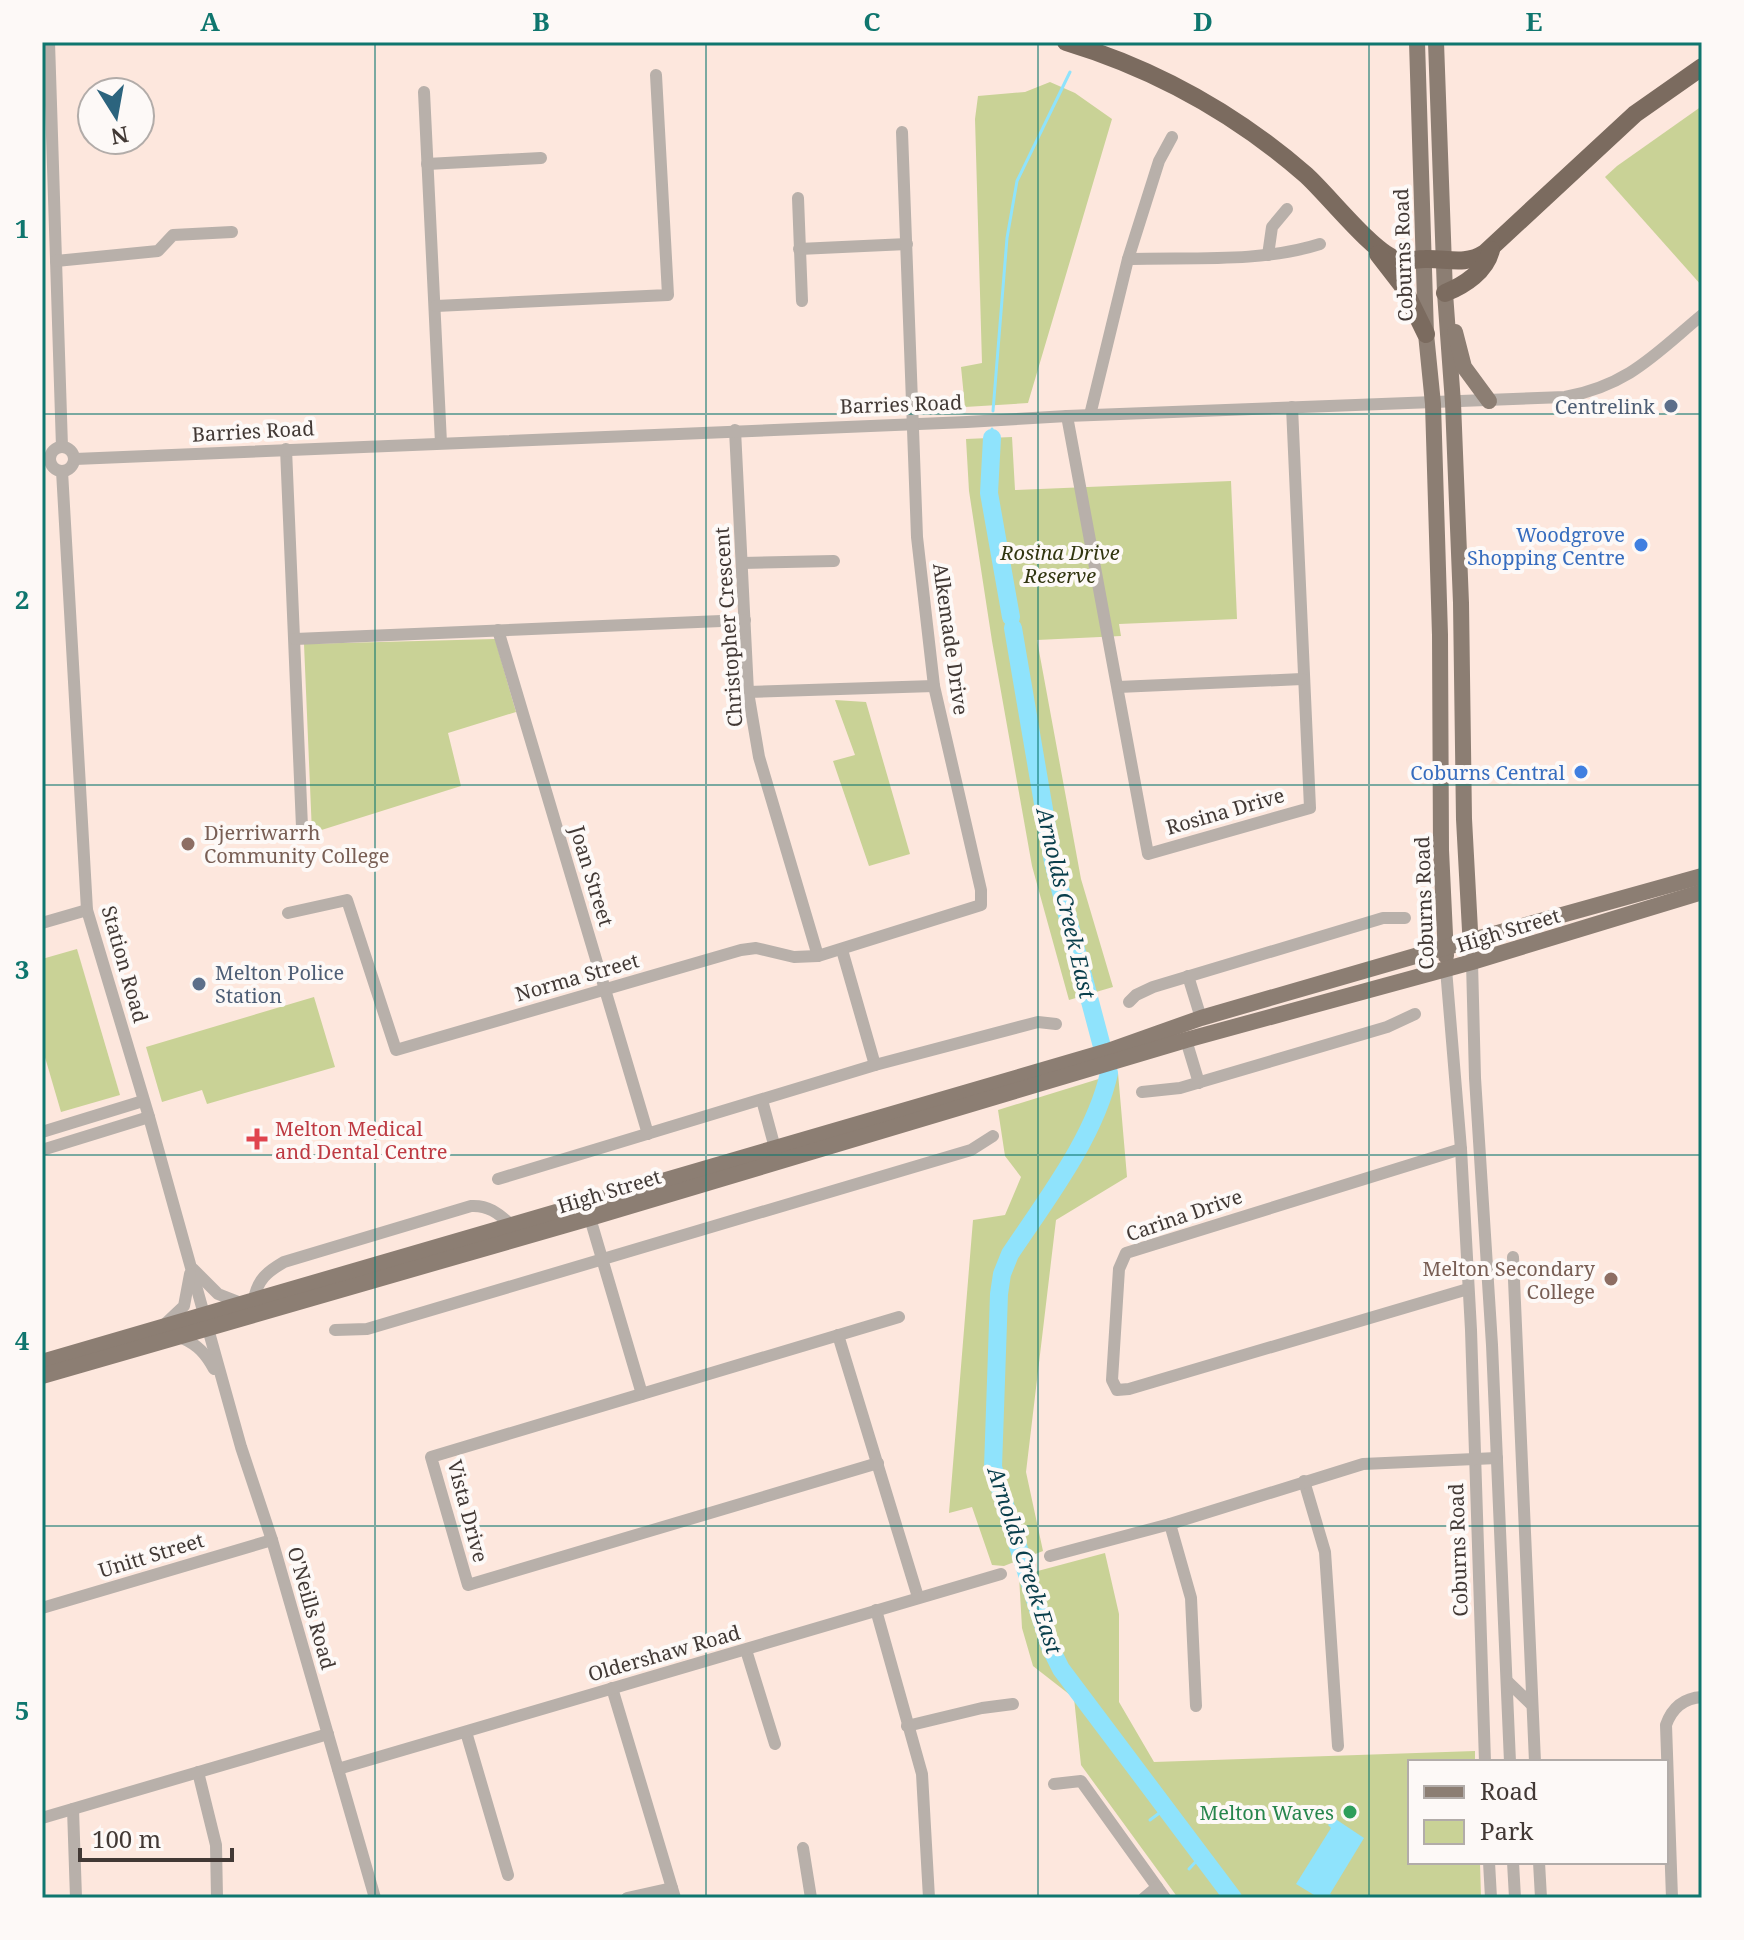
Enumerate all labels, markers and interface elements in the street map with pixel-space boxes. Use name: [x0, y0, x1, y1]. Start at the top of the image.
text: A: [200, 3, 220, 39]
text: B: [532, 3, 550, 39]
text: C: [863, 3, 881, 39]
text: D: [1193, 3, 1213, 39]
text: E: [1526, 3, 1543, 39]
north arrow: [76, 76, 156, 156]
text: N: [109, 120, 131, 153]
street label: Coburns Road: [1387, 188, 1419, 322]
text: 1: [15, 210, 29, 246]
street label: Barries Road: [839, 388, 963, 420]
place label: Centrelink: [1555, 393, 1655, 420]
marker: Centrelink: [1662, 397, 1680, 415]
street label: Barries Road: [191, 414, 315, 448]
place label: Woodgrove Shopping Centre: [1467, 521, 1625, 571]
street label: Christopher Crescent: [708, 526, 748, 728]
marker: Woodgrove Shopping Centre: [1632, 536, 1650, 554]
park label: Rosina Drive Reserve: [999, 539, 1120, 589]
street label: Alkemade Drive: [927, 561, 975, 717]
text: 2: [15, 581, 29, 617]
place label: Coburns Central: [1410, 759, 1565, 786]
marker: Coburns Central: [1572, 763, 1590, 781]
street label: Rosina Drive: [1163, 781, 1287, 841]
water label: Arnolds Creek East: [1030, 803, 1104, 1002]
place label: Djerriwarrh Community College: [204, 819, 390, 869]
street label: Joan Street: [564, 821, 620, 930]
marker: Djerriwarrh Community College: [179, 835, 197, 853]
street label: Coburns Road: [1408, 836, 1440, 970]
street label: High Street: [1453, 901, 1563, 959]
street label: Station Road: [95, 902, 155, 1026]
street label: Norma Street: [512, 946, 642, 1008]
text: 3: [15, 951, 29, 987]
place label: Melton Police Station: [215, 959, 344, 1009]
marker: Melton Police Station: [190, 975, 208, 993]
place label: Melton Medical and Dental Centre: [275, 1115, 448, 1165]
marker: Melton Medical and Dental Centre: [246, 1128, 268, 1150]
street label: High Street: [554, 1162, 664, 1220]
street label: Carina Drive: [1122, 1182, 1246, 1248]
place label: Melton Secondary College: [1423, 1255, 1596, 1305]
marker: Melton Secondary College: [1602, 1270, 1620, 1288]
text: 4: [15, 1322, 30, 1358]
street label: Vista Drive: [441, 1457, 495, 1565]
water label: Arnolds Creek East: [981, 1461, 1071, 1658]
street label: Coburns Road: [1442, 1483, 1474, 1617]
street label: Unitt Street: [95, 1526, 207, 1584]
street label: O'Neills Road: [282, 1544, 342, 1672]
street label: Oldershaw Road: [585, 1618, 743, 1688]
text: 5: [15, 1692, 29, 1728]
legend: [1408, 1760, 1668, 1864]
text: Road: [1480, 1774, 1538, 1807]
place label: Melton Waves: [1200, 1799, 1334, 1826]
marker: Melton Waves: [1341, 1803, 1359, 1821]
scale bar: [80, 1812, 232, 1862]
text: Park: [1480, 1814, 1534, 1847]
text: 100 m: [92, 1822, 161, 1855]

